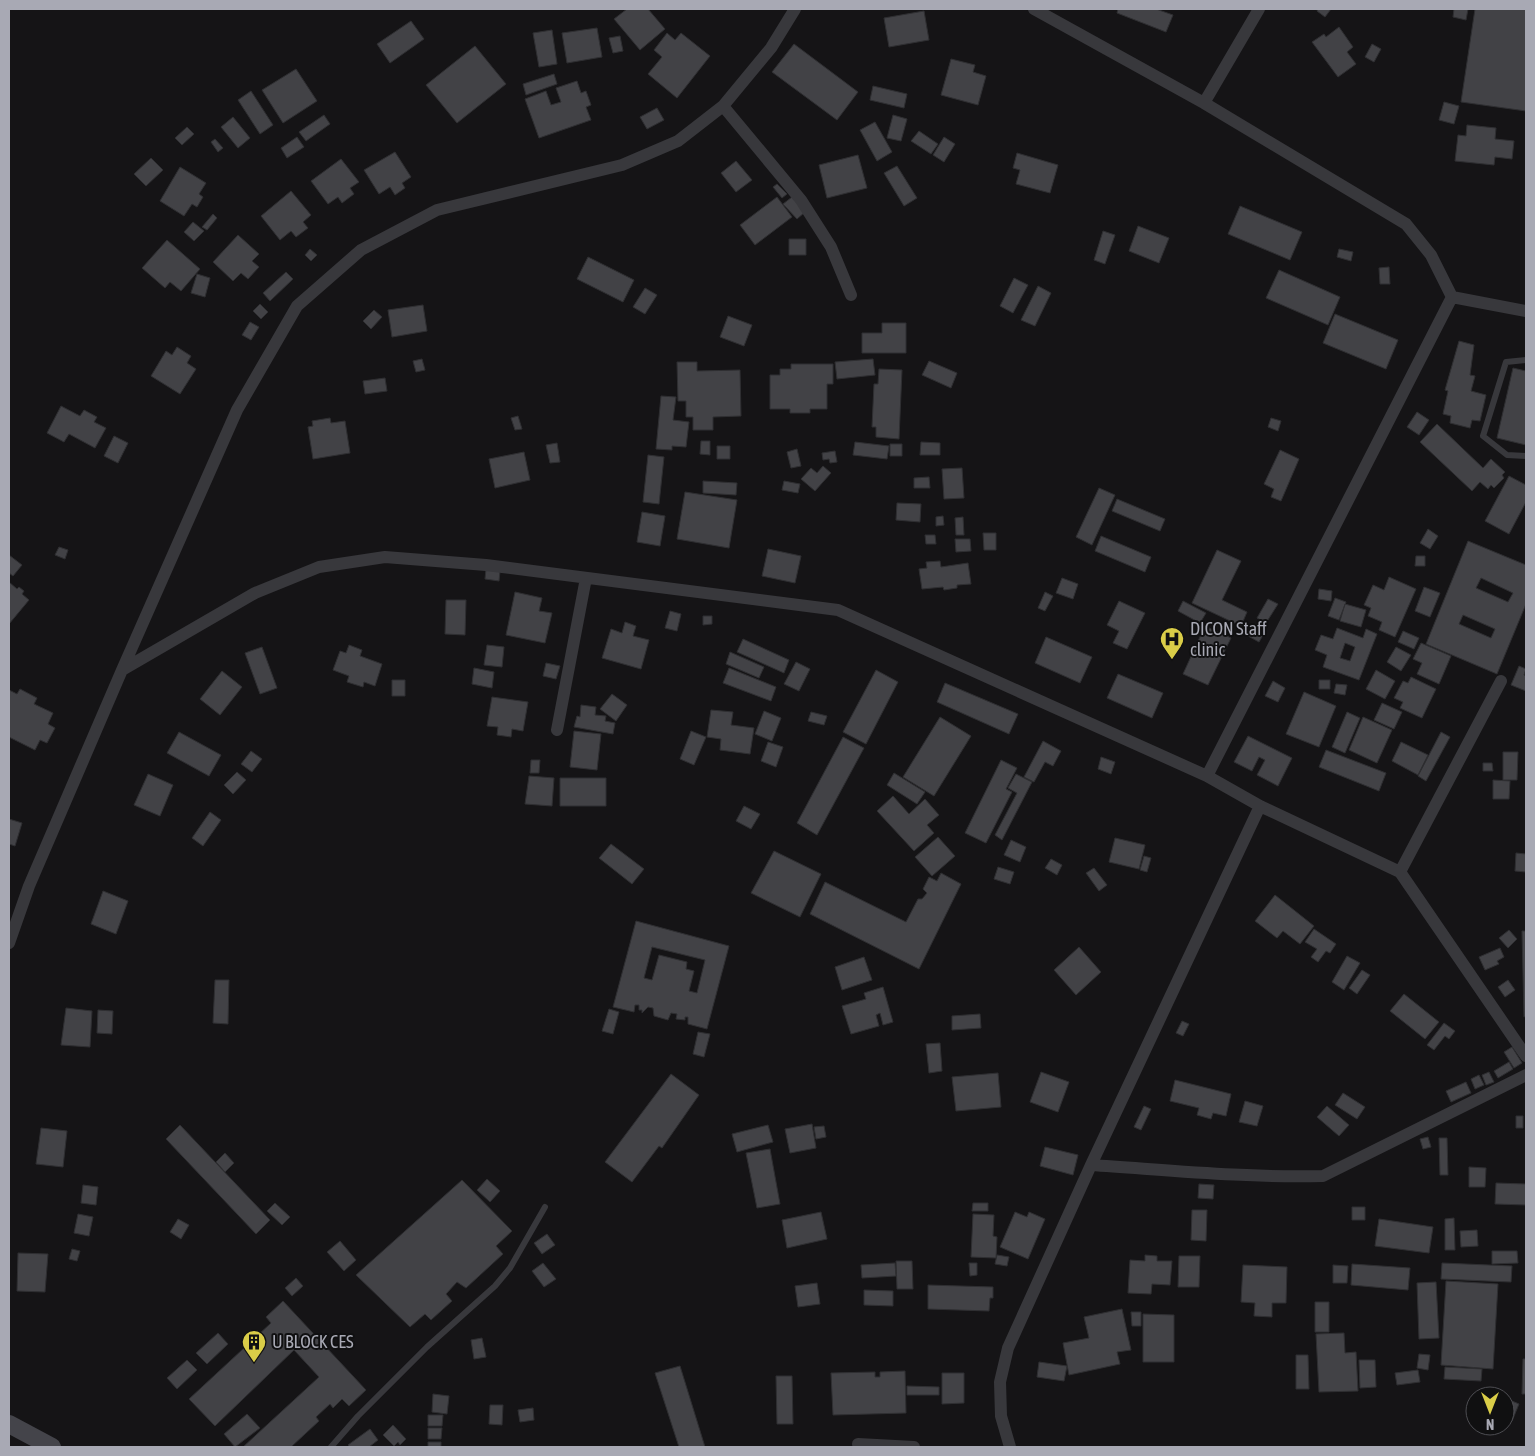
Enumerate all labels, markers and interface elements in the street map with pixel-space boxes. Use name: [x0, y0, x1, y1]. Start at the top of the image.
place label: DICON Staff clinic: [1190, 618, 1267, 660]
hospital icon: DICON Staff clinic: [1159, 626, 1185, 660]
building icon: U BLOCK CES: [241, 1329, 267, 1363]
place label: U BLOCK CES: [272, 1331, 354, 1352]
north arrow: [1465, 1386, 1515, 1436]
text: N: [1486, 1416, 1494, 1432]

